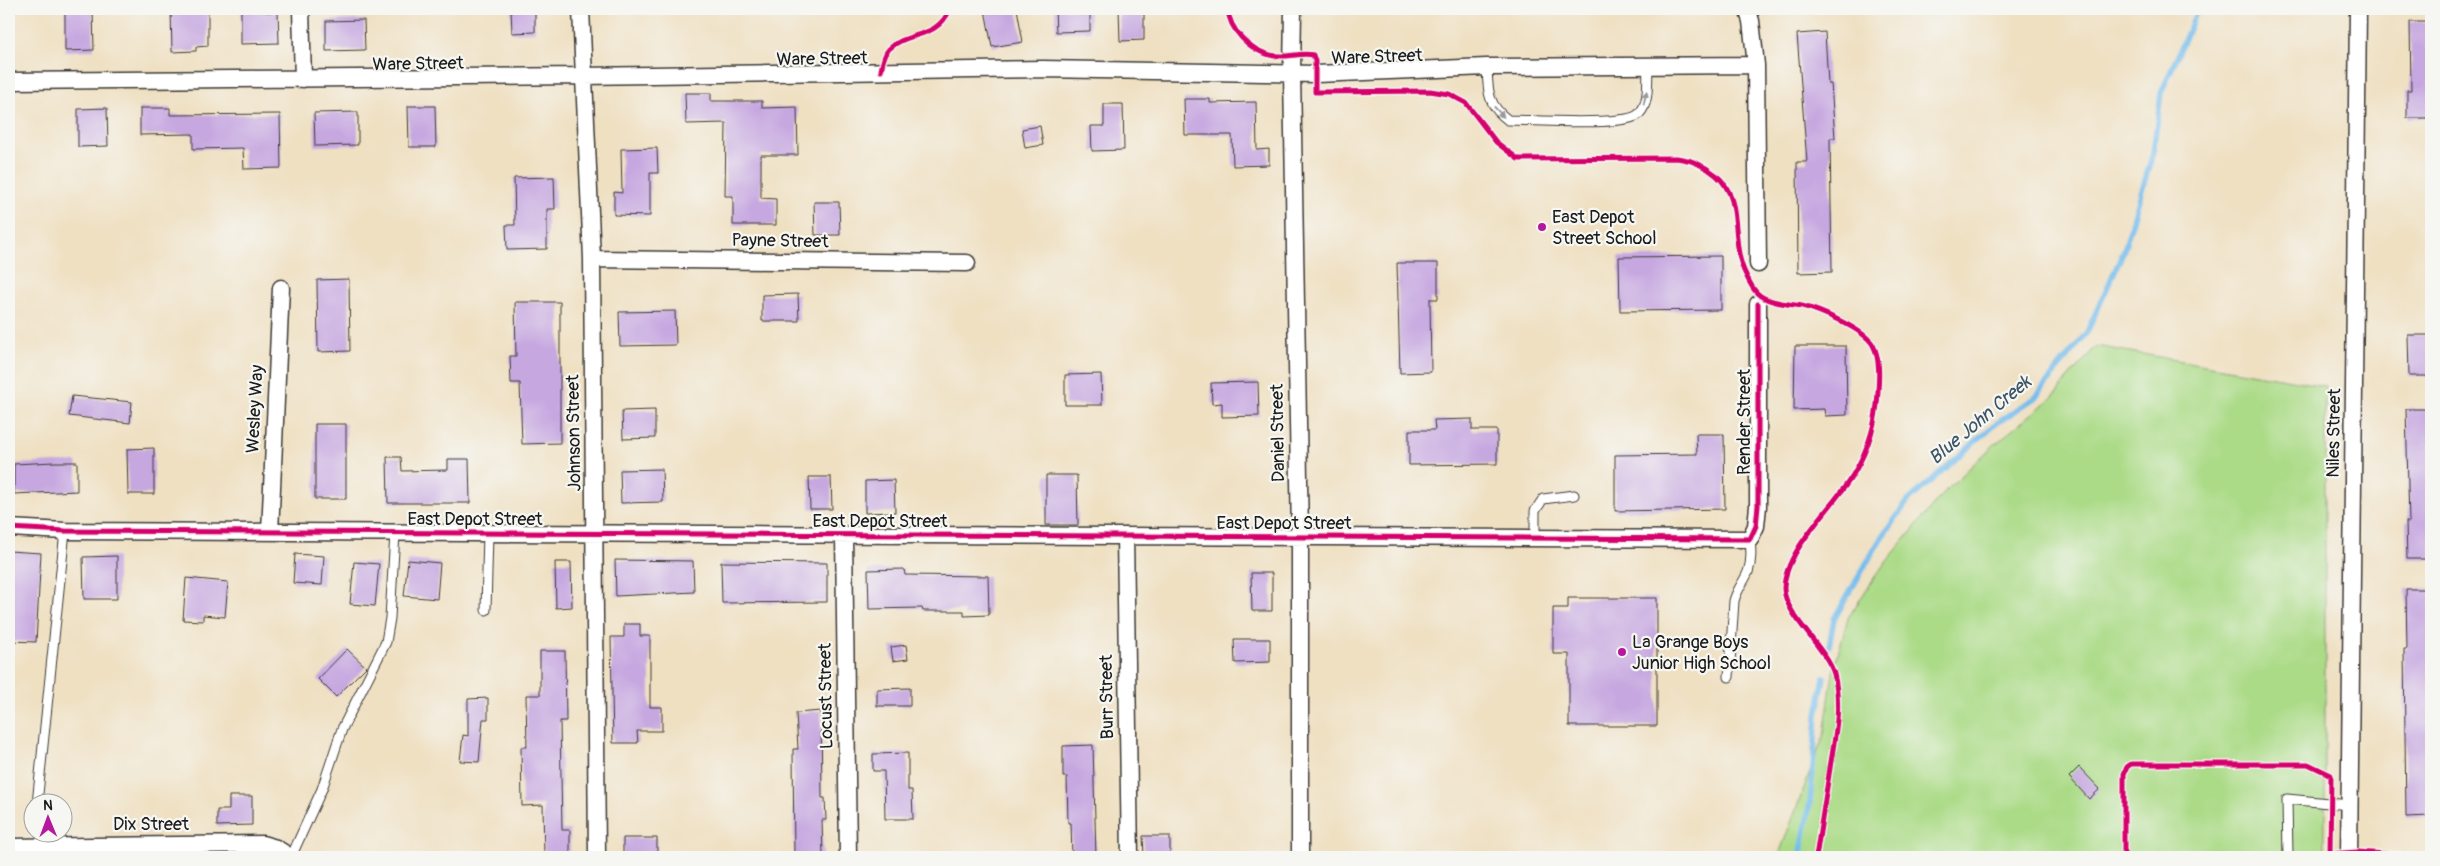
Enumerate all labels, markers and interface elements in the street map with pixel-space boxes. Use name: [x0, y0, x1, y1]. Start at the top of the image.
street label: Ware Street: [1331, 44, 1424, 70]
street label: Ware Street: [776, 47, 869, 71]
street label: Ware Street: [372, 52, 465, 76]
one-way arrow: [1641, 89, 1649, 105]
one-way arrow: [1494, 106, 1505, 118]
place label: East Depot Street School: [1552, 206, 1656, 250]
marker: East Depot Street School: [1536, 221, 1548, 233]
street label: Payne Street: [731, 229, 829, 253]
street label: Wesley Way: [241, 364, 269, 454]
street label: Render Street: [1733, 368, 1756, 475]
water label: Blue John Creek: [1924, 369, 2038, 470]
street label: Johnson Street: [561, 374, 587, 492]
street label: Daniel Street: [1266, 383, 1290, 482]
street label: Niles Street: [2322, 387, 2346, 478]
street label: East Depot Street: [407, 508, 543, 531]
street label: East Depot Street: [812, 510, 948, 533]
street label: East Depot Street: [1216, 512, 1352, 535]
place label: La Grange Boys Junior High School: [1632, 631, 1771, 675]
street label: Locust Street: [814, 642, 838, 749]
marker: La Grange Boys Junior High School: [1616, 646, 1628, 658]
street label: Burr Street: [1095, 654, 1119, 740]
north arrow: [22, 794, 72, 844]
text: N: [43, 797, 53, 814]
street label: Dix Street: [113, 813, 190, 836]

